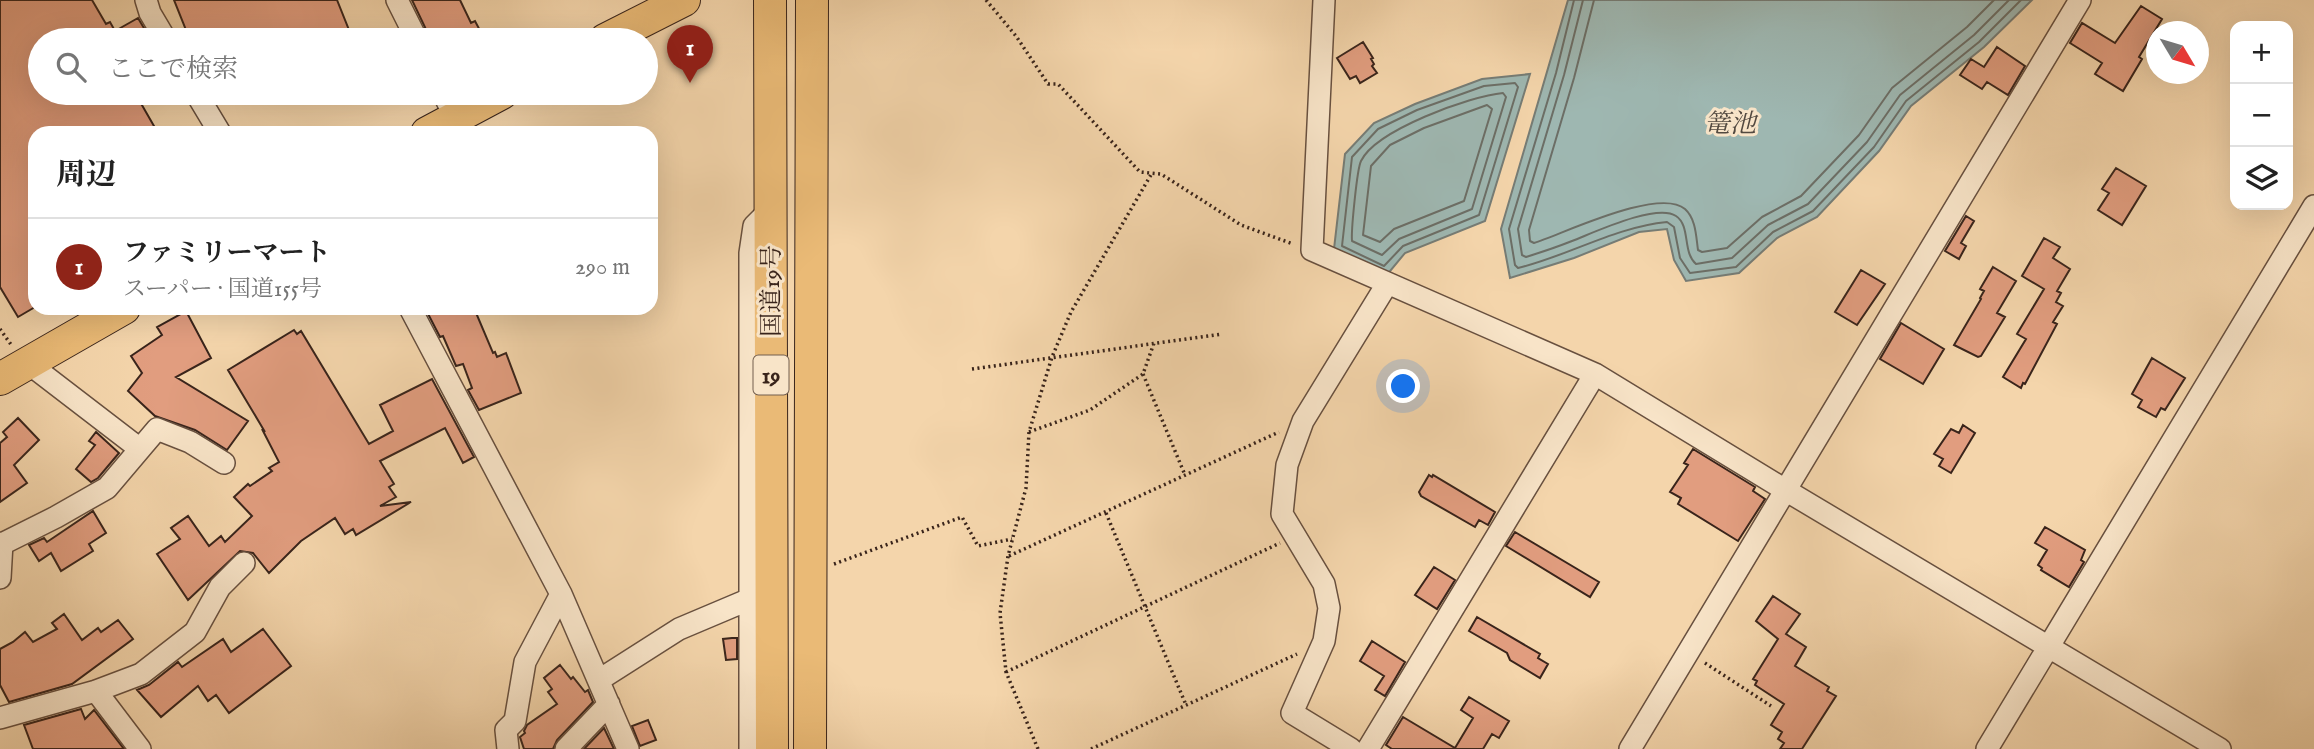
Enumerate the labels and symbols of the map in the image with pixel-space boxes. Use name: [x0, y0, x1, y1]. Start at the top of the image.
north arrow: [2146, 21, 2209, 84]
pin: 1: [667, 25, 713, 83]
water label: 篭池: [1704, 108, 1759, 141]
street label: 国道19号: [757, 245, 788, 337]
road number: 19: [754, 356, 788, 394]
your location: [1386, 369, 1420, 403]

